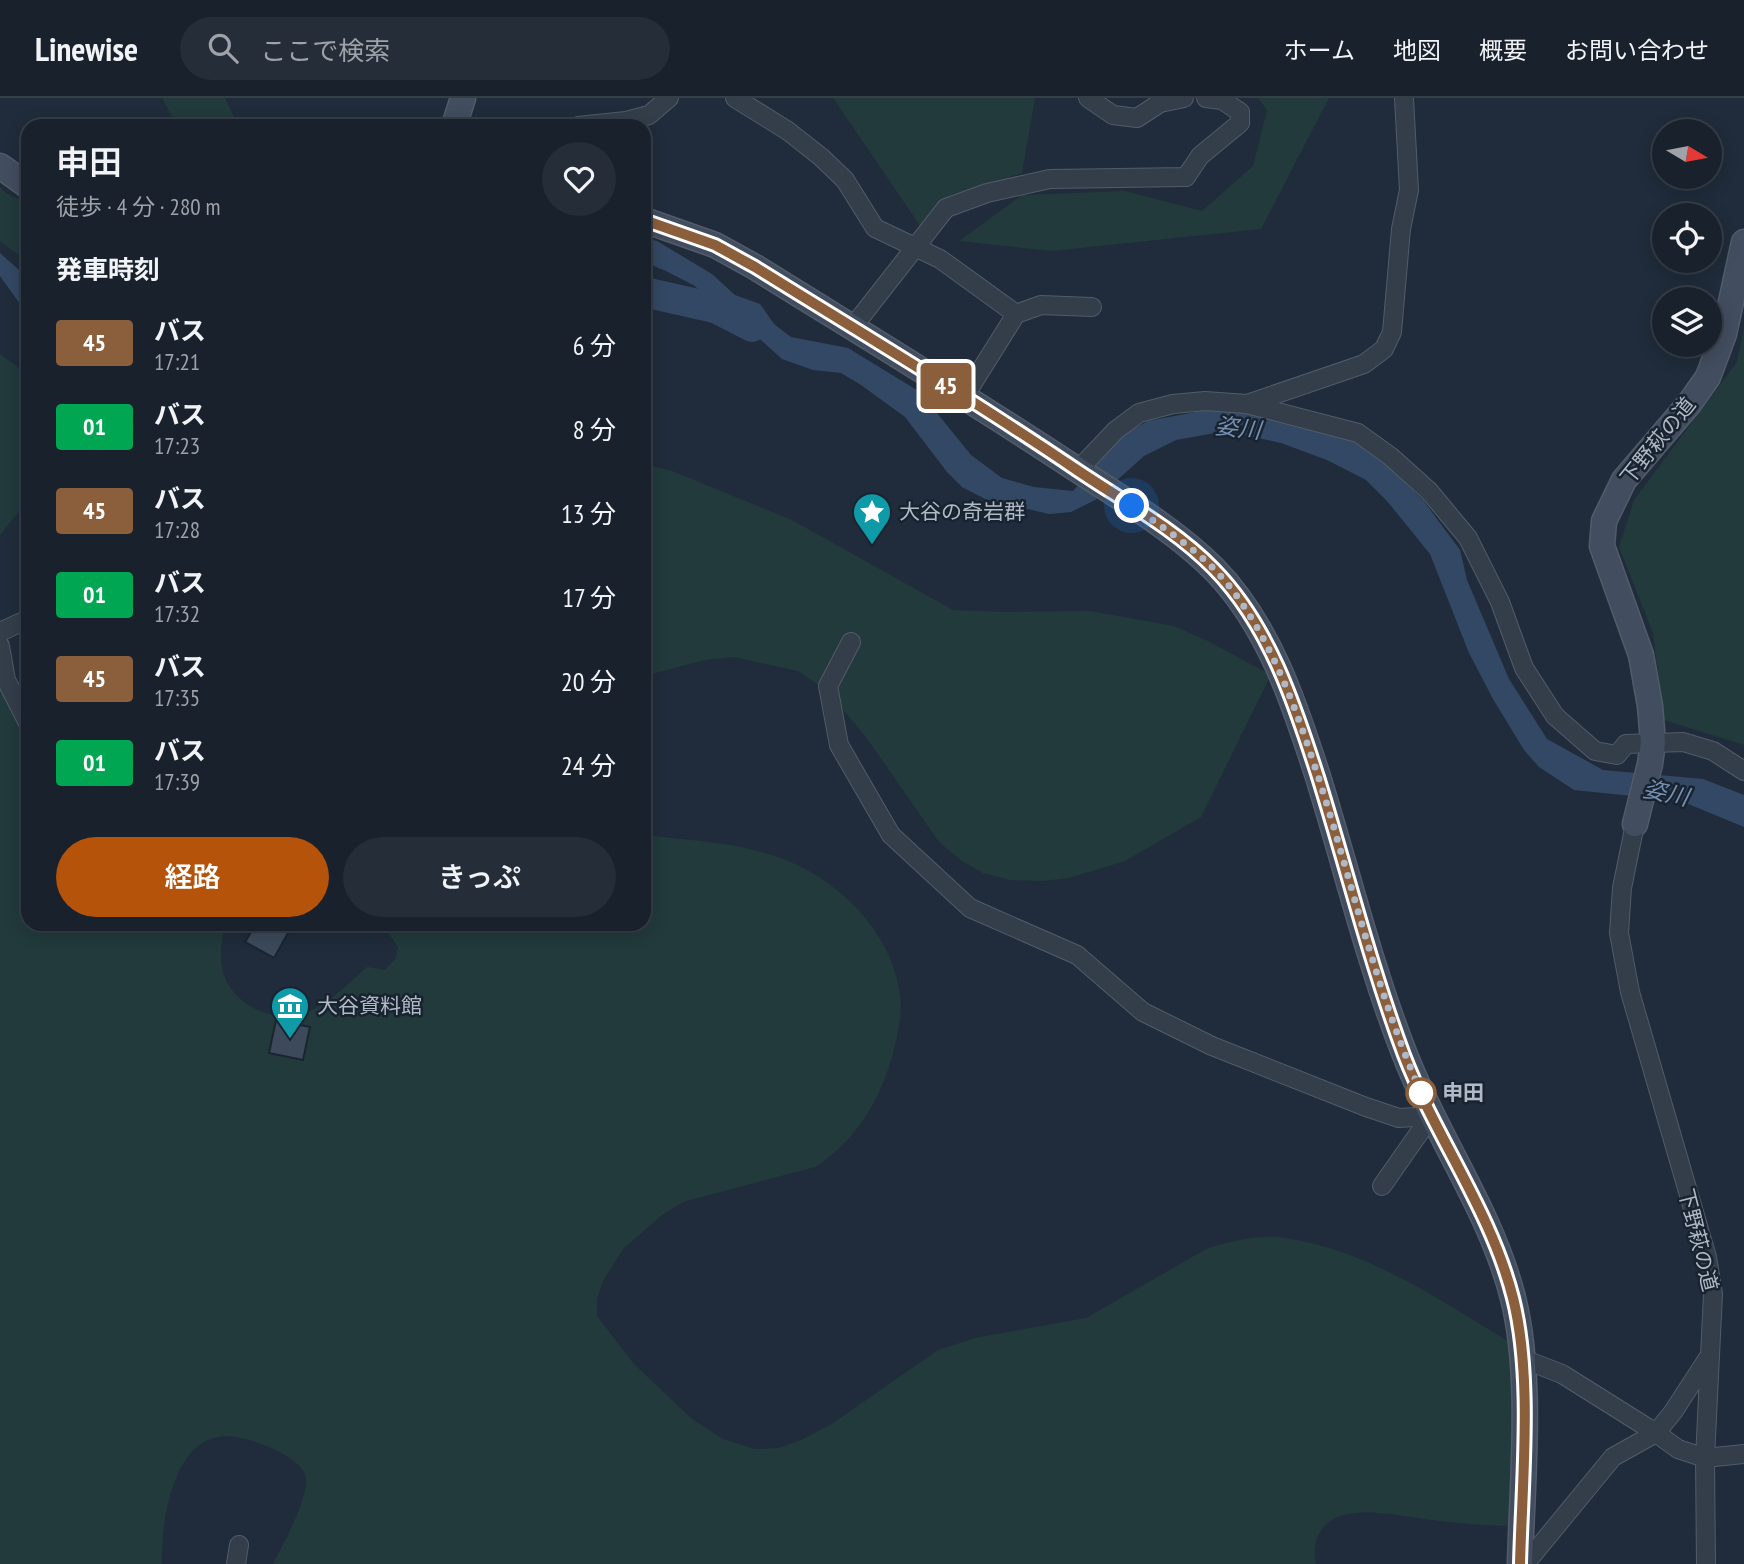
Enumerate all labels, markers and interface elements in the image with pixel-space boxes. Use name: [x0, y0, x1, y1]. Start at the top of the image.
search box: [180, 17, 670, 80]
text: Linewise: [35, 27, 138, 70]
icon: search: [204, 29, 242, 67]
text: ここで検索: [260, 34, 390, 67]
text: ホーム: [1284, 35, 1355, 66]
text: 地図: [1393, 35, 1441, 66]
text: 概要: [1479, 35, 1527, 66]
text: お問い合わせ: [1565, 35, 1709, 66]
north arrow: [1652, 119, 1722, 189]
map controls: [1652, 119, 1722, 357]
text: 申田: [56, 140, 122, 183]
button: heart: [542, 142, 616, 216]
text: 徒歩 · 4 分 · 280 m: [56, 192, 220, 221]
button: locate: [1652, 203, 1722, 273]
text: 発車時刻: [56, 253, 160, 286]
button: layers: [1652, 287, 1722, 357]
text: バス: [154, 314, 206, 347]
text: 45: [83, 327, 106, 358]
text: 6 分: [573, 329, 616, 362]
text: 17:21: [154, 347, 200, 376]
line badge: 45: [914, 363, 978, 409]
text: 45: [935, 370, 957, 401]
street label: 下野萩の道: [1614, 391, 1701, 490]
text: バス: [154, 398, 206, 431]
text: 01: [83, 411, 106, 442]
water label: 姿川: [1214, 411, 1265, 445]
text: 8 分: [573, 413, 616, 446]
text: 17:23: [154, 431, 200, 460]
text: バス: [154, 482, 206, 515]
your location: [1114, 488, 1149, 523]
place icon: 大谷の奇岩群: [851, 491, 893, 546]
text: 45: [83, 495, 106, 526]
text: 13 分: [561, 497, 616, 530]
place label: 大谷の奇岩群: [899, 498, 1025, 525]
text: 17:28: [154, 515, 200, 544]
text: バス: [154, 566, 206, 599]
text: 01: [83, 579, 106, 610]
text: 17 分: [562, 581, 616, 614]
text: 17:32: [154, 599, 200, 628]
text: バス: [154, 650, 206, 683]
text: 45: [83, 663, 106, 694]
text: 20 分: [561, 665, 616, 698]
text: 17:35: [154, 683, 200, 712]
text: バス: [154, 734, 206, 767]
text: 01: [83, 747, 106, 778]
text: 24 分: [561, 749, 616, 782]
text: 17:39: [154, 767, 200, 796]
water label: 姿川: [1641, 774, 1695, 812]
button: 経路: [56, 837, 329, 917]
button: きっぷ: [343, 837, 616, 917]
museum icon: 大谷資料館: [269, 985, 311, 1040]
place label: 大谷資料館: [317, 992, 422, 1019]
marker: 申田: [1406, 1078, 1436, 1108]
place label: 申田: [1442, 1079, 1484, 1106]
street label: 下野萩の道: [1673, 1186, 1724, 1294]

